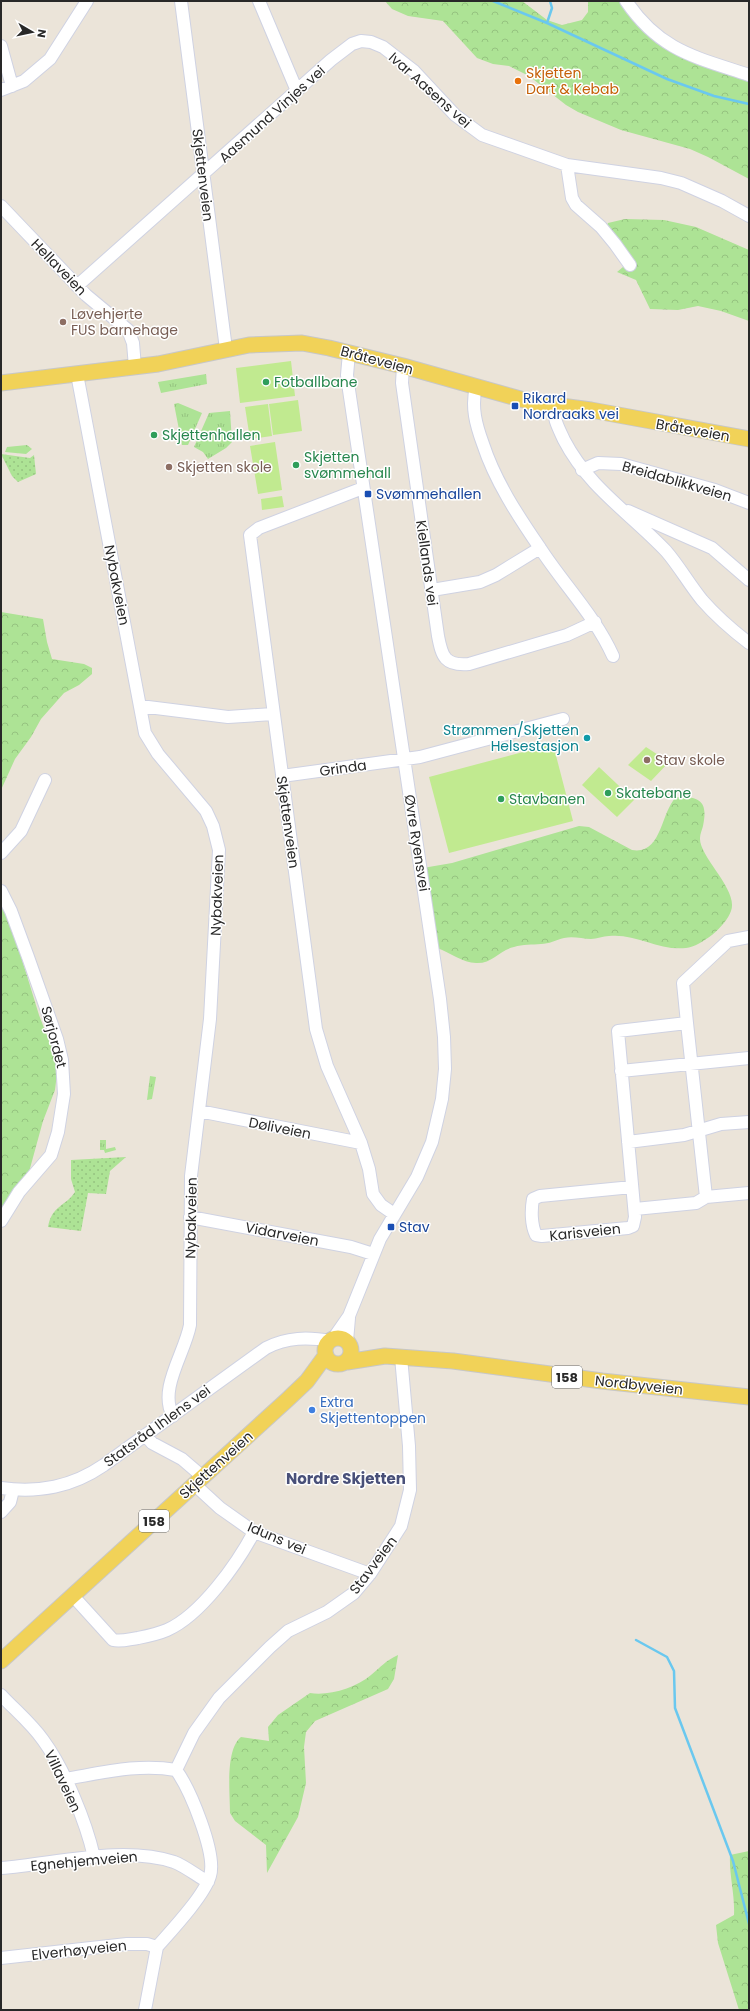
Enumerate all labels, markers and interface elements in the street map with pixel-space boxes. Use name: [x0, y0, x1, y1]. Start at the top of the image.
north arrow: [12, 12, 52, 52]
text: N: [33, 28, 50, 39]
street label: Ivar Aasens vei: [384, 48, 476, 132]
street label: Aasmund Vinjes vei: [214, 61, 330, 167]
place label: Skjetten Dart & Kebab: [526, 63, 619, 99]
marker: Skjetten Dart & Kebab: [513, 76, 523, 86]
street label: Skjettenveien: [187, 128, 219, 222]
street label: Hellaveien: [27, 234, 91, 300]
place label: Løvehjerte FUS barnehage: [71, 304, 178, 340]
marker: Løvehjerte FUS barnehage: [58, 317, 68, 327]
street label: Bråteveien: [338, 341, 416, 379]
place label: Fotballbane: [274, 372, 358, 392]
marker: Fotballbane: [261, 377, 271, 387]
place label: Rikard Nordraaks vei: [523, 388, 619, 424]
marker: Rikard Nordraaks vei: [510, 401, 520, 411]
street label: Bråteveien: [654, 414, 732, 446]
place label: Skjettenhallen: [162, 425, 260, 445]
marker: Skjettenhallen: [149, 430, 159, 440]
place label: Skjetten svømmehall: [304, 447, 391, 483]
street label: Breidablikkveien: [620, 456, 734, 506]
place label: Skjetten skole: [177, 457, 272, 477]
marker: Skjetten svømmehall: [291, 460, 301, 470]
marker: Skjetten skole: [164, 462, 174, 472]
place label: Svømmehallen: [376, 484, 482, 504]
marker: Svømmehallen: [363, 489, 373, 499]
street label: Kiellands vei: [411, 519, 443, 607]
street label: Nybakveien: [99, 543, 135, 627]
place label: Strømmen/Skjetten Helsestasjon: [443, 720, 579, 756]
marker: Strømmen/Skjetten Helsestasjon: [582, 733, 592, 743]
place label: Stav skole: [655, 750, 725, 770]
street label: Grinda: [318, 755, 368, 781]
marker: Stav skole: [642, 755, 652, 765]
street label: Skjettenveien: [272, 775, 304, 869]
place label: Skatebane: [616, 783, 692, 803]
marker: Skatebane: [603, 788, 613, 798]
place label: Stavbanen: [509, 789, 585, 809]
street label: Øvre Ryensvei: [399, 793, 435, 893]
marker: Stavbanen: [496, 794, 506, 804]
street label: Nybakveien: [206, 854, 228, 936]
street label: Sørjordet: [36, 1004, 72, 1070]
street label: Døliveien: [247, 1112, 313, 1144]
street label: Nybakveien: [180, 1177, 202, 1259]
street label: Vidarveien: [243, 1217, 321, 1251]
place label: Stav: [399, 1217, 430, 1237]
street label: Karisveien: [548, 1218, 622, 1246]
marker: Stav: [386, 1222, 396, 1232]
road number: 158: [552, 1366, 582, 1388]
street label: Nordbyveien: [594, 1370, 684, 1400]
street label: Statsråd Ihlens vei: [100, 1380, 214, 1472]
place label: Extra Skjettentoppen: [320, 1392, 426, 1428]
marker: Extra Skjettentoppen: [307, 1405, 317, 1415]
street label: Skjettenveien: [175, 1426, 257, 1504]
district label: Nordre Skjetten: [286, 1468, 406, 1489]
road number: 158: [139, 1510, 169, 1532]
street label: Iduns vei: [245, 1517, 309, 1559]
street label: Stavveien: [344, 1532, 402, 1598]
street label: Villaveien: [40, 1746, 86, 1816]
street label: Egnehjemveien: [30, 1846, 138, 1876]
street label: Elverhøyveien: [30, 1935, 128, 1965]

